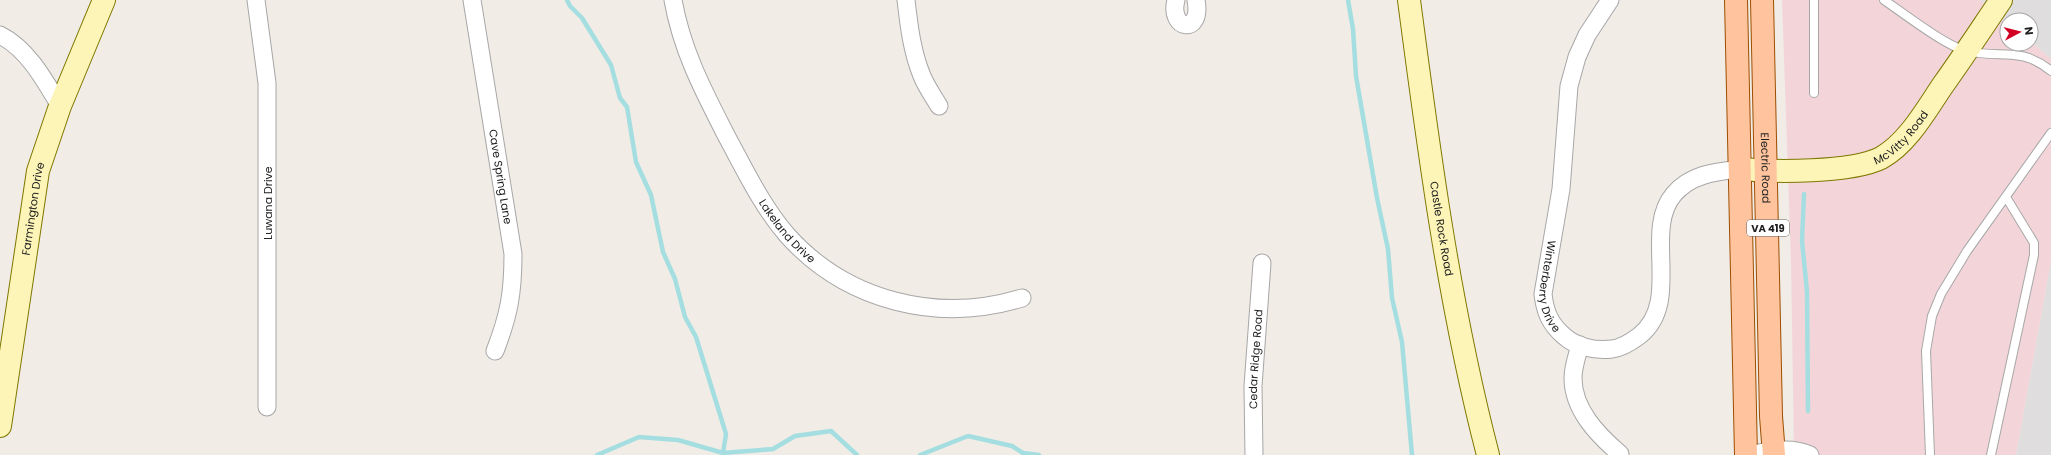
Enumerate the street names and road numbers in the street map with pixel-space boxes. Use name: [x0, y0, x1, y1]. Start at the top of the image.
street label: McVitty Road: [1871, 107, 1932, 168]
street label: Cave Spring Lane: [485, 128, 516, 226]
street label: Electric Road: [1757, 132, 1774, 204]
street label: Farmington Drive: [18, 159, 49, 256]
street label: Luwana Drive: [260, 166, 276, 240]
street label: Castle Rock Road: [1426, 180, 1457, 277]
street label: Lakeland Drive: [755, 196, 819, 267]
road number: VA 419: [1747, 220, 1789, 236]
street label: Winterberry Drive: [1535, 239, 1564, 336]
street label: Cedar Ridge Road: [1245, 309, 1267, 409]

